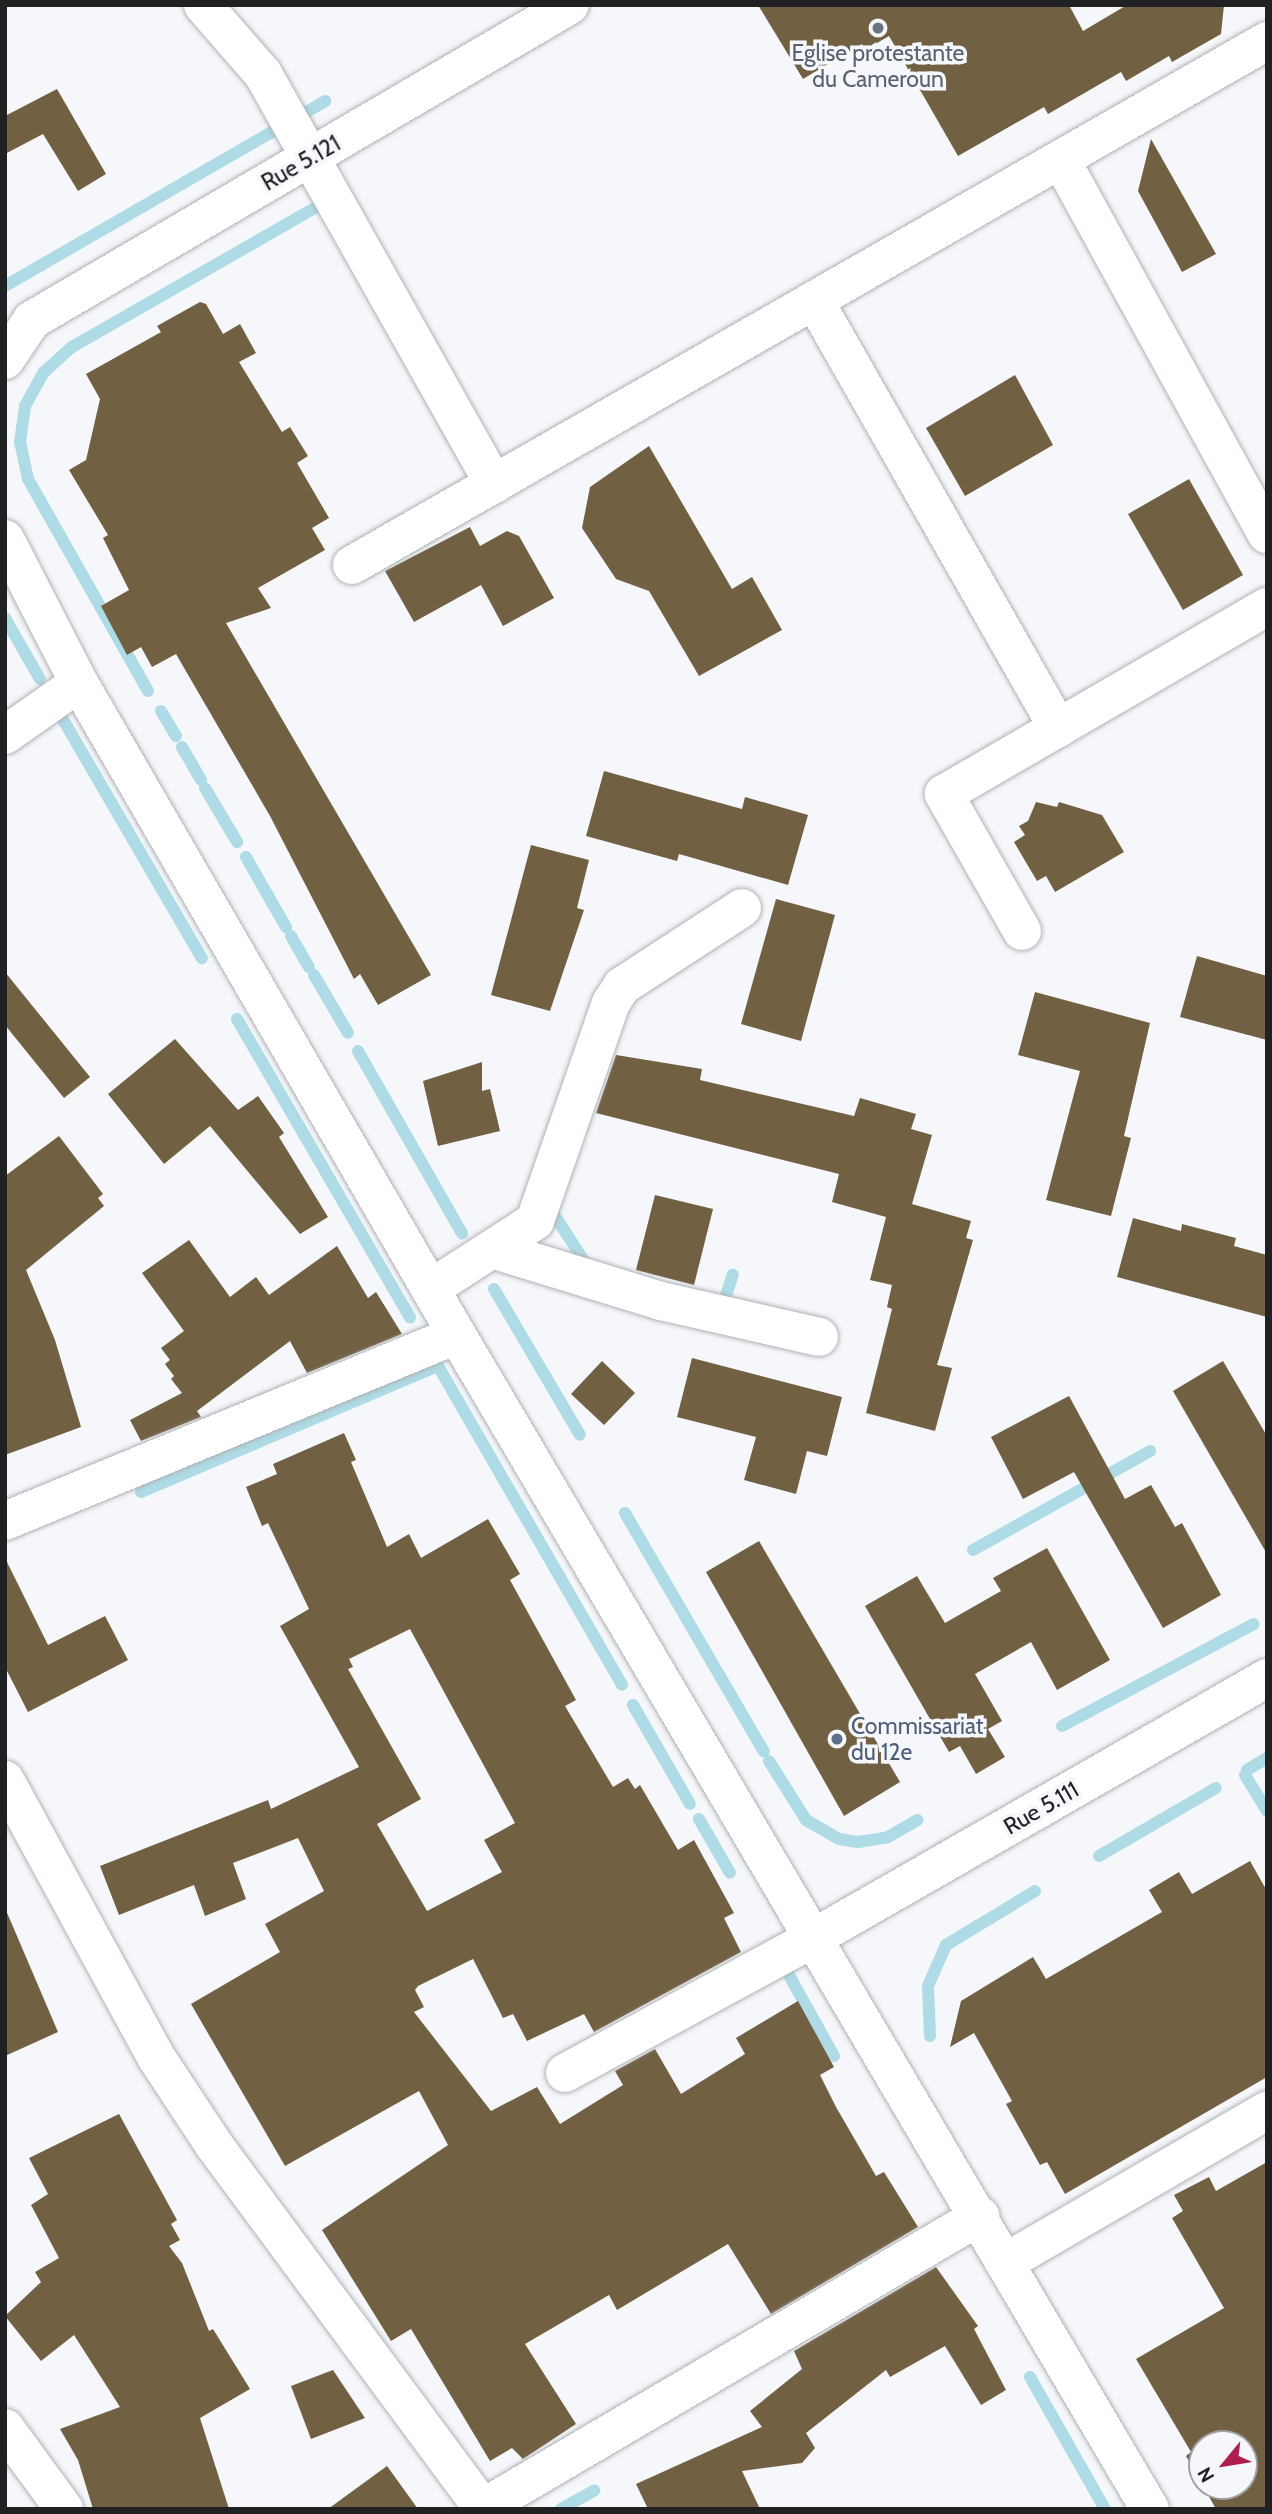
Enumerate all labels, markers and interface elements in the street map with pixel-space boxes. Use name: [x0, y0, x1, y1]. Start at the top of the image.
marker: Eglise protestante du Cameroun: [870, 20, 886, 36]
place label: Eglise protestante du Cameroun: [792, 39, 964, 93]
street label: Rue 5.121: [257, 129, 345, 197]
place label: Commissariat du 12e: [851, 1712, 984, 1766]
marker: Commissariat du 12e: [829, 1731, 845, 1747]
street label: Rue 5.111: [999, 1776, 1083, 1840]
north arrow: [1188, 2430, 1258, 2500]
text: N: [1193, 2463, 1219, 2486]

